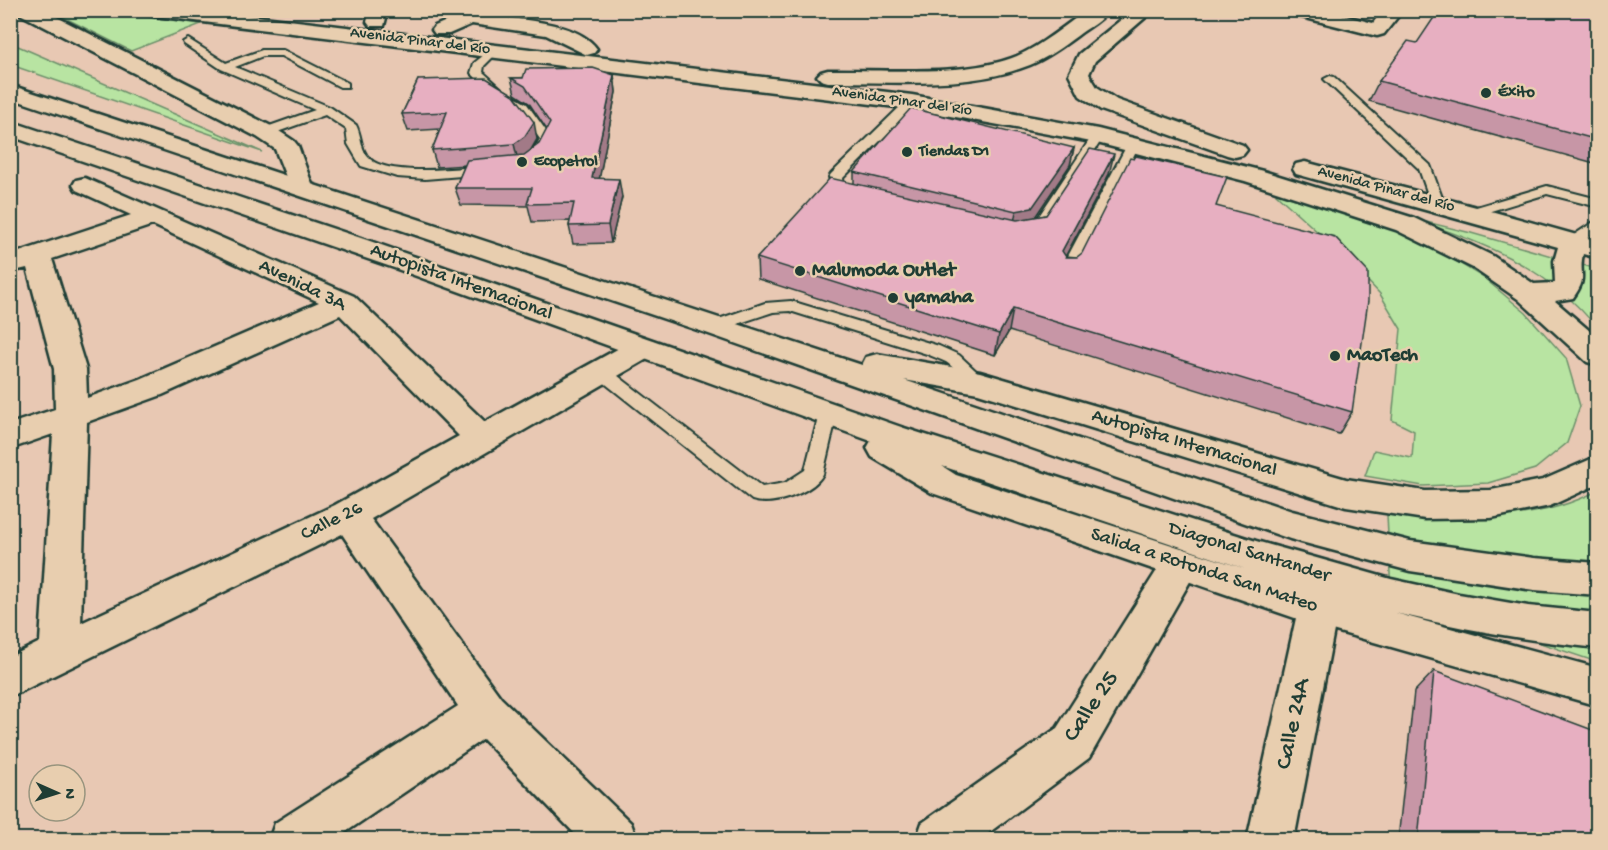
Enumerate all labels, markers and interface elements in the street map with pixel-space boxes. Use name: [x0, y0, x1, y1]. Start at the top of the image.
street label: Avenida Pinar del Río: [349, 24, 491, 60]
street label: Avenida Pinar del Río: [831, 83, 973, 121]
place label: Éxito: [1498, 83, 1535, 103]
marker: Éxito: [1479, 86, 1493, 100]
place label: Tiendas D1: [917, 143, 989, 162]
marker: Tiendas D1: [900, 145, 914, 159]
place label: Ecopetrol: [534, 153, 598, 172]
marker: Ecopetrol: [515, 155, 529, 169]
street label: Avenida Pinar del Río: [1315, 163, 1457, 217]
street label: Autopista Internacional: [367, 239, 555, 327]
street label: Avenida 3A: [254, 255, 351, 318]
place label: Malumoda Outlet: [812, 260, 957, 283]
marker: Malumoda Outlet: [793, 264, 807, 278]
place label: yamaha: [904, 287, 974, 310]
marker: yamaha: [886, 291, 900, 305]
place label: MaoTech: [1347, 345, 1418, 368]
marker: MaoTech: [1328, 349, 1342, 363]
street label: Autopista Internacional: [1089, 405, 1279, 483]
street label: Calle 26: [297, 497, 367, 547]
street label: Diagonal Santander: [1164, 517, 1334, 589]
street label: Salida a Rotonda San Mateo: [1088, 523, 1320, 619]
street label: Calle 25: [1058, 666, 1126, 748]
street label: Calle 24A: [1270, 674, 1318, 772]
north arrow: [27, 763, 87, 823]
text: N: [59, 788, 78, 800]

